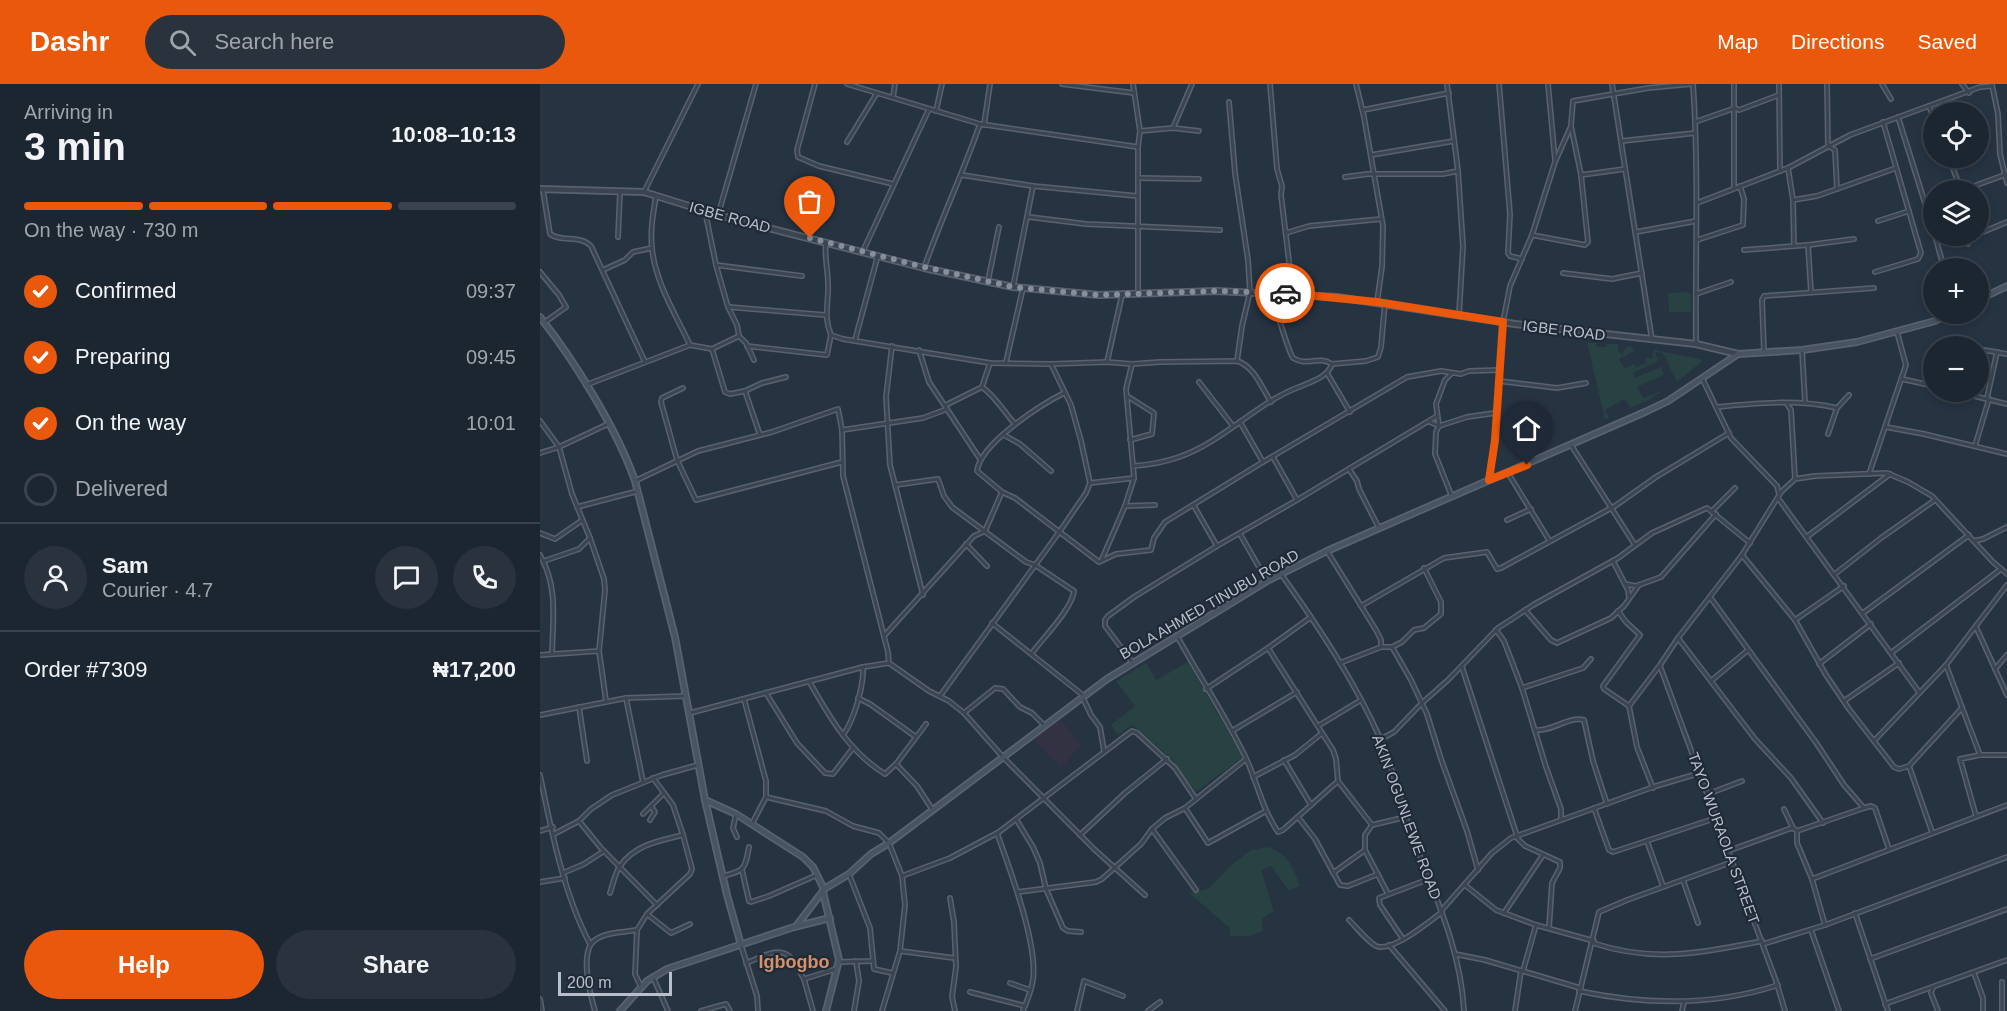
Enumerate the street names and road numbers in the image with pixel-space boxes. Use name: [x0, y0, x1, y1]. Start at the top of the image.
street label: IGBE ROAD: [688, 198, 773, 236]
street label: IGBE ROAD: [1522, 316, 1607, 344]
street label: BOLA AHMED TINUBU ROAD: [1116, 546, 1302, 662]
street label: AKIN OGUNLEWE ROAD: [1369, 732, 1445, 902]
street label: TAYO WURAOLA STREET: [1685, 750, 1763, 926]

